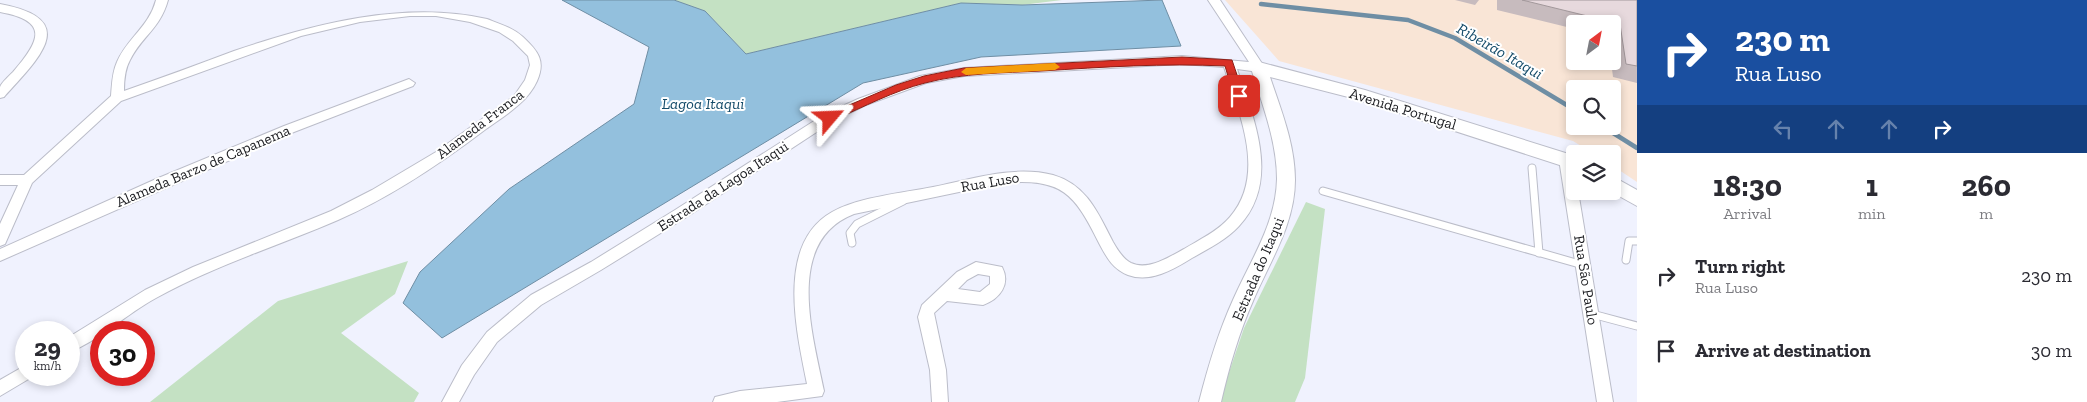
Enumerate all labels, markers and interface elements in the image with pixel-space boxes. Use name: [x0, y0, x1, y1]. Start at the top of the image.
north arrow: [1566, 15, 1621, 70]
map controls: [1566, 15, 1621, 200]
text: 230 m: [1735, 18, 1830, 60]
water label: Ribeirão Itaqui: [1454, 19, 1546, 83]
icon: right: [1652, 20, 1717, 85]
text: Rua Luso: [1735, 60, 1822, 87]
pin: [1218, 75, 1260, 117]
button: search: [1566, 80, 1621, 135]
icon: arrive: [1225, 82, 1253, 110]
street label: Avenida Portugal: [1347, 84, 1459, 134]
street label: Alameda Franca: [433, 85, 527, 163]
position arrow: [803, 91, 855, 143]
water label: Lagoa Itaqui: [662, 94, 744, 113]
icon: left: [1769, 115, 1797, 143]
icon: ahead: [1822, 115, 1850, 143]
icon: ahead: [1875, 115, 1903, 143]
icon: right: [1928, 115, 1956, 143]
street label: Alameda Barzo de Capanema: [113, 121, 293, 211]
street label: Estrada da Lagoa Itaqui: [654, 137, 792, 235]
button: layers: [1566, 145, 1621, 200]
street label: Rua Luso: [959, 168, 1021, 196]
text: 18:30: [1713, 168, 1782, 204]
text: 1: [1866, 168, 1878, 204]
text: 260: [1961, 168, 2011, 204]
text: Arrival: [1723, 204, 1772, 223]
text: min: [1858, 204, 1885, 223]
text: m: [1979, 204, 1993, 223]
street label: Estrada do Itaqui: [1228, 215, 1288, 323]
street label: Rua São Paulo: [1570, 234, 1602, 326]
text: Turn right: [1695, 255, 1785, 278]
icon: right: [1652, 262, 1680, 290]
text: 230 m: [2021, 264, 2072, 287]
text: Rua Luso: [1695, 278, 1758, 297]
speed limit sign: 30: [90, 321, 155, 386]
text: 29: [34, 332, 61, 362]
icon: arrive: [1652, 337, 1680, 365]
text: Arrive at destination: [1695, 339, 1871, 362]
text: 30 m: [2031, 339, 2072, 362]
text: km/h: [34, 359, 61, 373]

